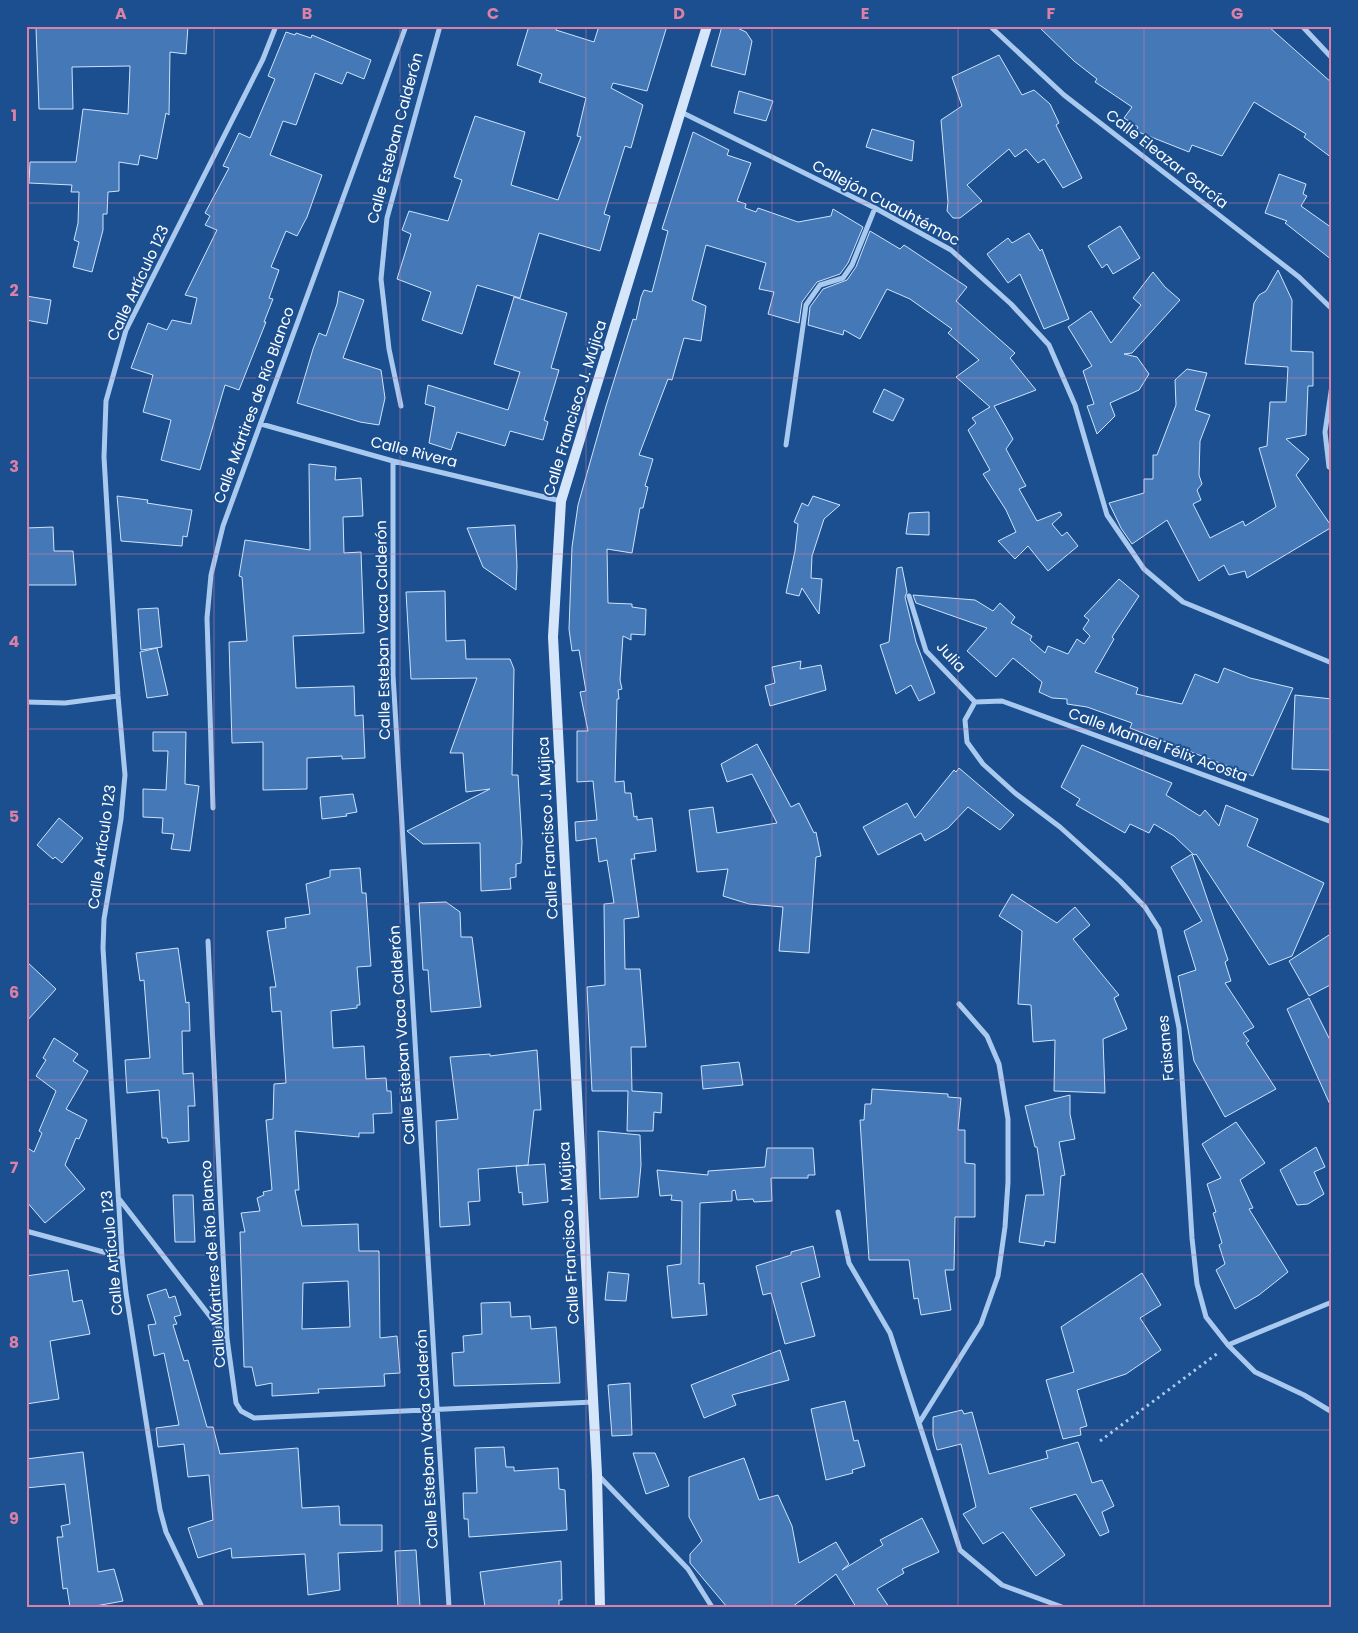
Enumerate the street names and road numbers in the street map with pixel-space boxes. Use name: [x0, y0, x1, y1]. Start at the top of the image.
street label: Calle Esteban Calderón: [362, 50, 427, 226]
street label: Calle Eleazar García: [1102, 104, 1233, 213]
street label: Callejón Cuauhtémoc: [809, 155, 964, 251]
street label: Calle Artículo 123: [102, 221, 174, 344]
street label: Calle Mártires de Río Blanco: [208, 303, 299, 506]
street label: Calle Francisco J. Mújica: [538, 317, 611, 498]
street label: Calle Rivera: [369, 431, 460, 472]
street label: Calle Esteban Vaca Calderón: [370, 520, 395, 740]
street label: Julia: [932, 637, 971, 677]
street label: Calle Manuel Félix Acosta: [1066, 702, 1251, 787]
street label: Calle Francisco J. Mújica: [532, 736, 563, 920]
street label: Calle Artículo 123: [82, 783, 121, 911]
street label: Calle Esteban Vaca Calderón: [383, 925, 420, 1145]
street label: Faisanes: [1152, 1014, 1179, 1082]
street label: Calle Francisco J. Mújica: [553, 1141, 584, 1325]
street label: Calle Mártires de Río Blanco: [195, 1159, 230, 1369]
street label: Calle Artículo 123: [96, 1190, 127, 1316]
street label: Calle Esteban Vaca Calderón: [410, 1329, 443, 1549]

